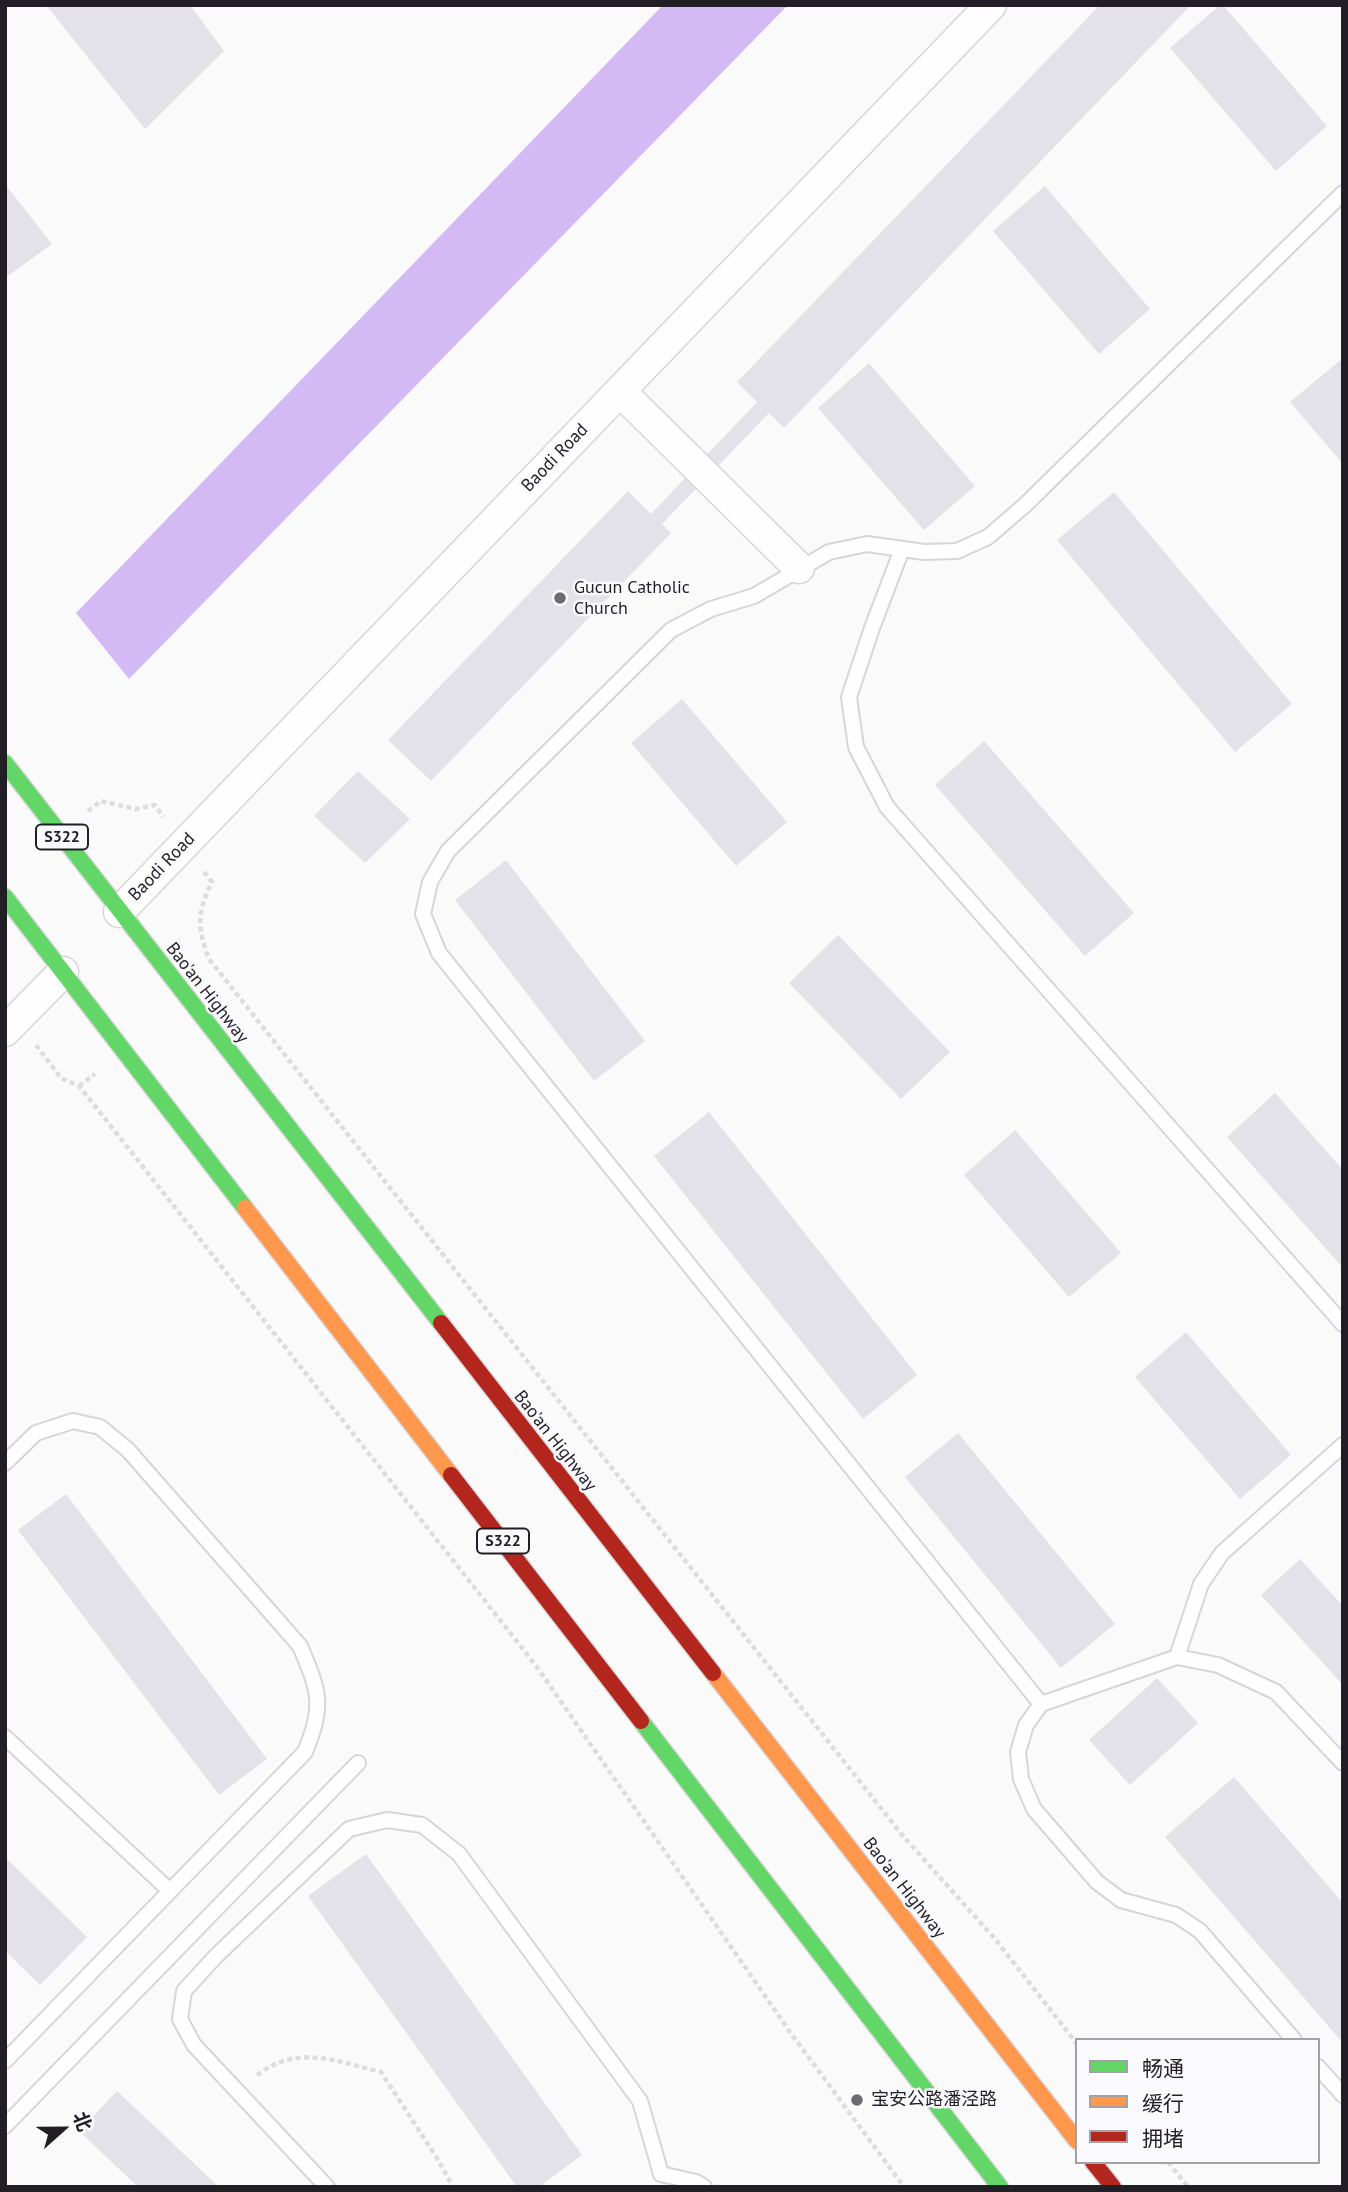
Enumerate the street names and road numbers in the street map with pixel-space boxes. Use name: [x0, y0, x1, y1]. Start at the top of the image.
street label: Baodi Road: [517, 419, 593, 497]
road number: S322: [36, 824, 88, 850]
street label: Baodi Road: [124, 828, 200, 906]
street label: Bao'an Highway: [161, 938, 253, 1048]
street label: Bao'an Highway: [509, 1386, 601, 1496]
road number: S322: [477, 1528, 529, 1554]
street label: Bao'an Highway: [858, 1833, 950, 1943]

